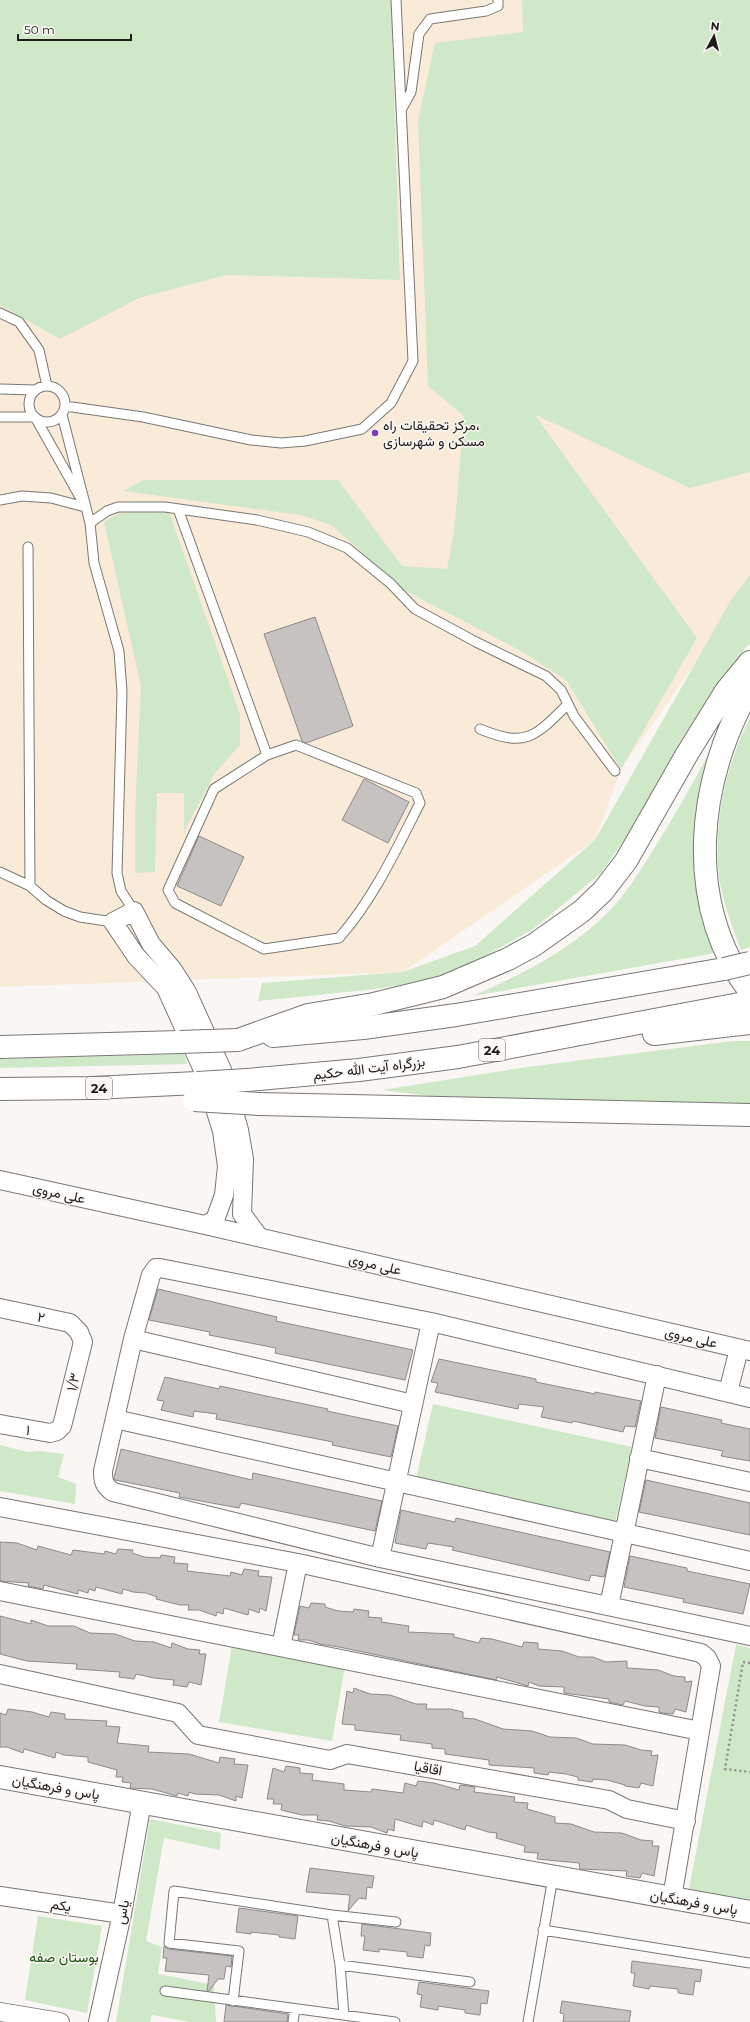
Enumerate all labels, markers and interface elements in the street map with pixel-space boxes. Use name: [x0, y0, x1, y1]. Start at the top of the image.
scale bar: [18, 16, 131, 42]
north arrow: [694, 16, 734, 56]
text: N: [710, 19, 720, 34]
text: 50 m: [24, 22, 55, 37]
place label: مرکز تحقیقات راه، مسکن و شهرسازی: [383, 416, 485, 450]
marker: مرکز تحقیقات راه، مسکن و شهرسازی: [370, 428, 380, 438]
road number: 24: [479, 1039, 505, 1061]
street label: بزرگراه آیت الله حکیم: [312, 1052, 426, 1084]
road number: 24: [86, 1077, 112, 1099]
street label: علی مروی: [31, 1179, 87, 1207]
street label: علی مروی: [347, 1249, 403, 1279]
street label: ۲: [36, 1307, 46, 1327]
street label: علی مروی: [663, 1322, 719, 1352]
street label: ۱/۳: [62, 1371, 84, 1393]
street label: ۱: [24, 1421, 32, 1439]
street label: اقاقیا: [412, 1757, 444, 1779]
street label: پاس و فرهنگیان: [11, 1770, 101, 1805]
street label: پاس و فرهنگیان: [330, 1828, 420, 1863]
street label: پاس و فرهنگیان: [649, 1885, 739, 1920]
street label: یکم: [50, 1895, 72, 1915]
street label: یاس: [111, 1898, 133, 1926]
park label: بوستان صفه: [29, 1948, 99, 1966]

